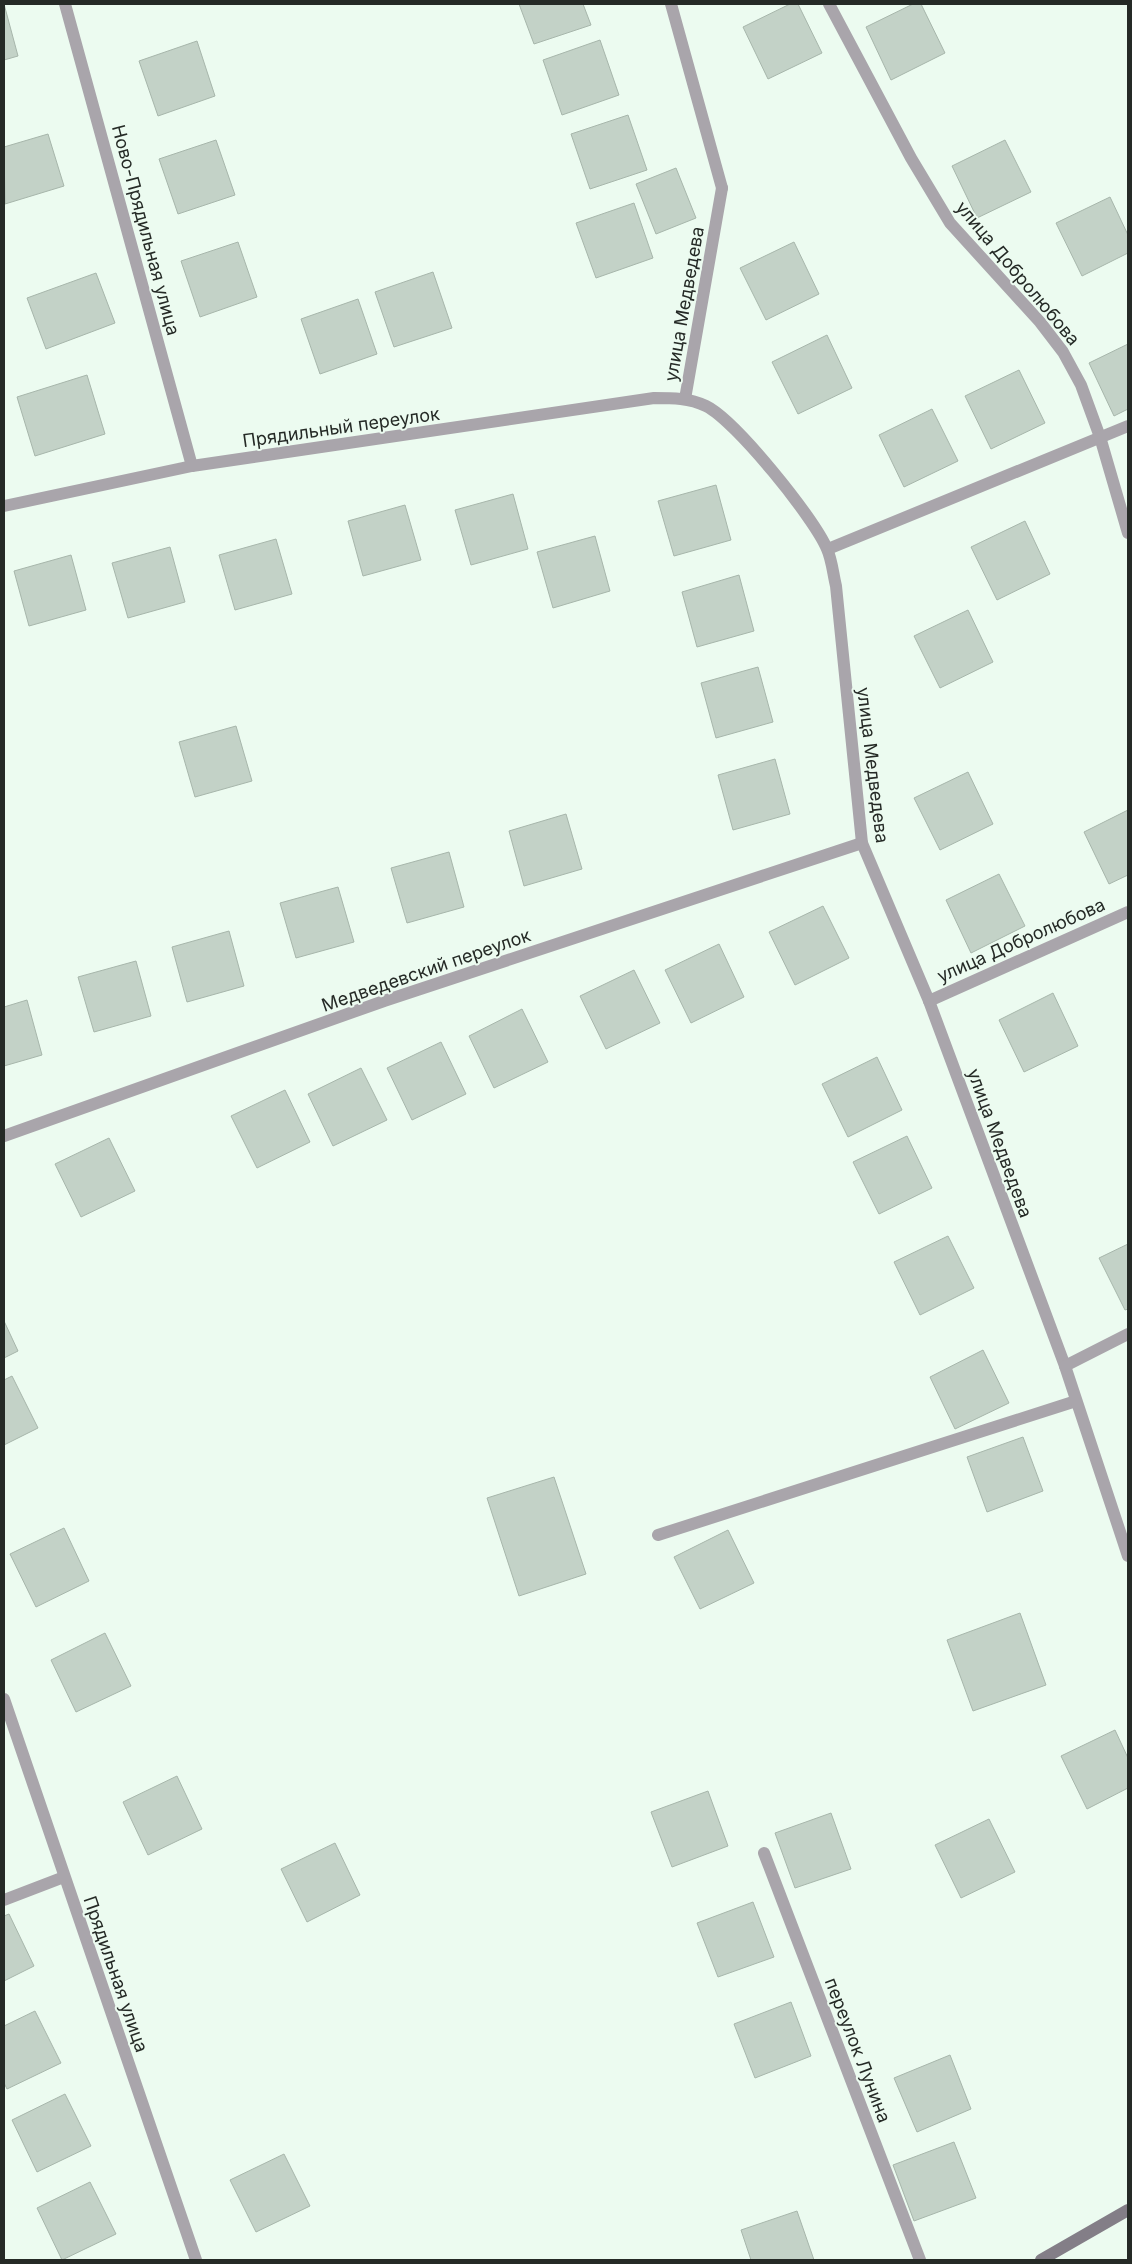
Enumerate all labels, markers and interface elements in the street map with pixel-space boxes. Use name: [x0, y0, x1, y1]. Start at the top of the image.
street label: Ново-Прядильная улица: [108, 122, 184, 338]
street label: улица Добролюбова: [952, 197, 1084, 349]
street label: улица Медведева: [660, 225, 708, 383]
street label: Прядильный переулок: [241, 403, 441, 451]
street label: улица Медведева: [853, 686, 893, 844]
street label: улица Добролюбова: [934, 893, 1108, 987]
street label: Медведевский переулок: [319, 924, 533, 1016]
street label: улица Медведева: [963, 1066, 1037, 1220]
street label: Прядильная улица: [79, 1893, 153, 2055]
street label: переулок Лунина: [821, 1975, 895, 2125]

